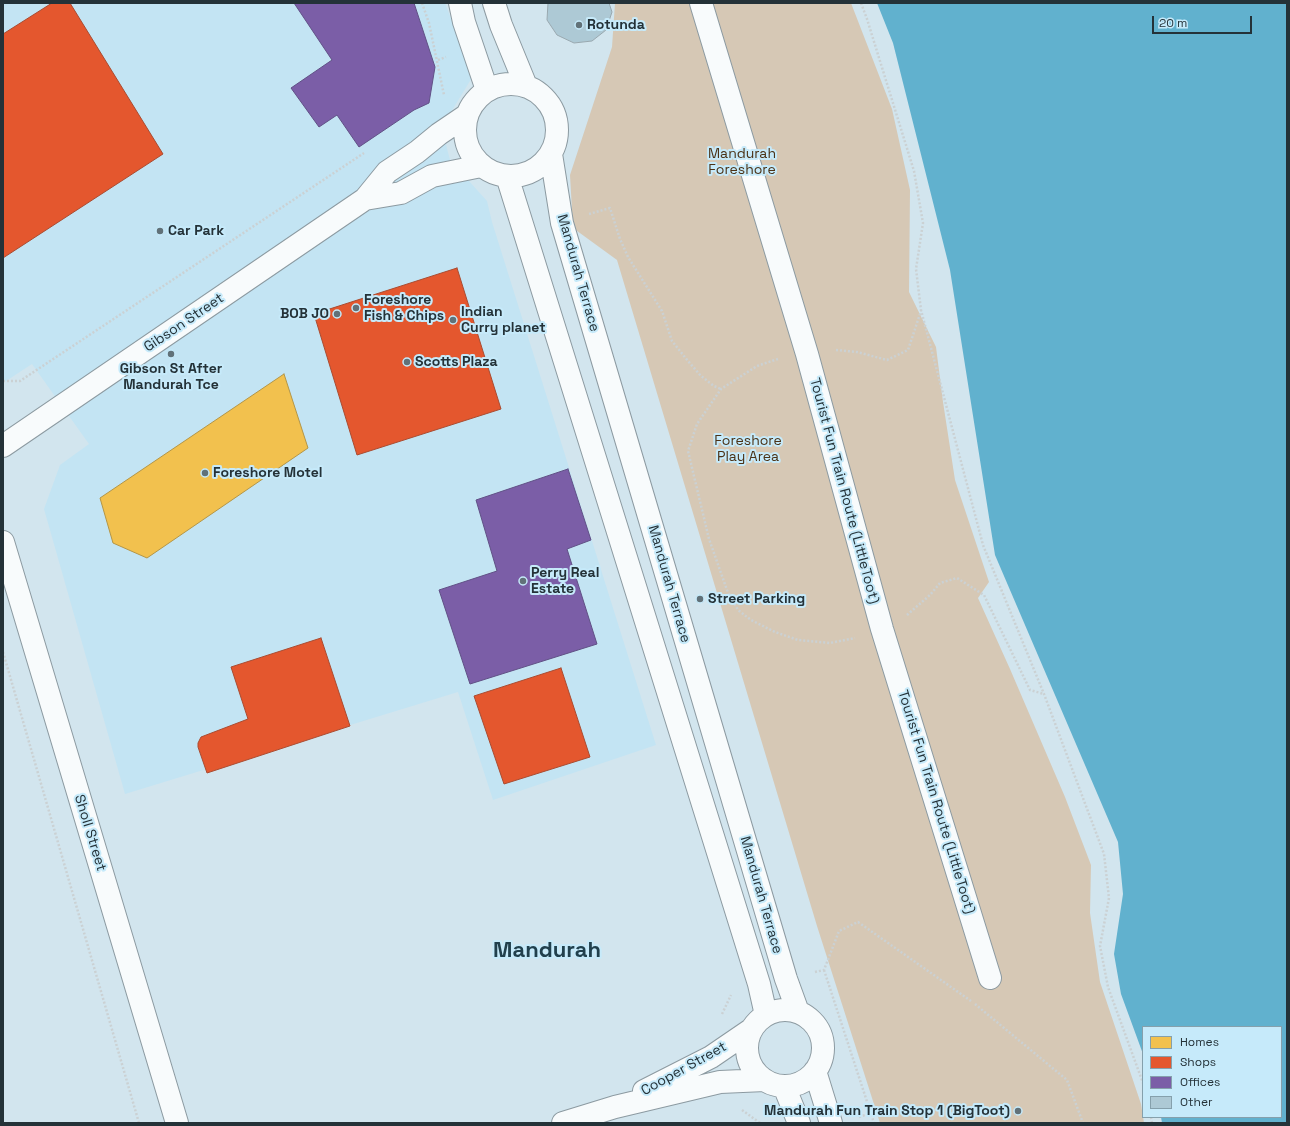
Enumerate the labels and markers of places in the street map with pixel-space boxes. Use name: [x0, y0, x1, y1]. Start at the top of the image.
place label: Rotunda: [587, 17, 645, 33]
marker: Rotunda: [574, 20, 584, 30]
place label: Car Park: [168, 223, 224, 239]
marker: Car Park: [155, 226, 165, 236]
place label: Foreshore Fish & Chips: [364, 292, 444, 324]
marker: Foreshore Fish & Chips: [351, 303, 361, 313]
place label: Indian Curry planet: [461, 304, 546, 336]
place label: BOB JO: [280, 306, 329, 322]
marker: BOB JO: [332, 309, 342, 319]
marker: Indian Curry planet: [448, 315, 458, 325]
marker: Gibson St After Mandurah Tce: [166, 349, 176, 359]
place label: Scotts Plaza: [415, 354, 498, 370]
marker: Scotts Plaza: [402, 357, 412, 367]
place label: Gibson St After Mandurah Tce: [120, 361, 222, 394]
place label: Foreshore Motel: [213, 465, 322, 481]
marker: Foreshore Motel: [200, 468, 210, 478]
place label: Perry Real Estate: [531, 565, 599, 598]
marker: Perry Real Estate: [518, 576, 528, 586]
place label: Street Parking: [708, 591, 805, 607]
marker: Street Parking: [695, 594, 705, 604]
place label: Mandurah Fun Train Stop 1 (BigToot): [764, 1103, 1010, 1119]
marker: Mandurah Fun Train Stop 1 (BigToot): [1013, 1106, 1023, 1116]

